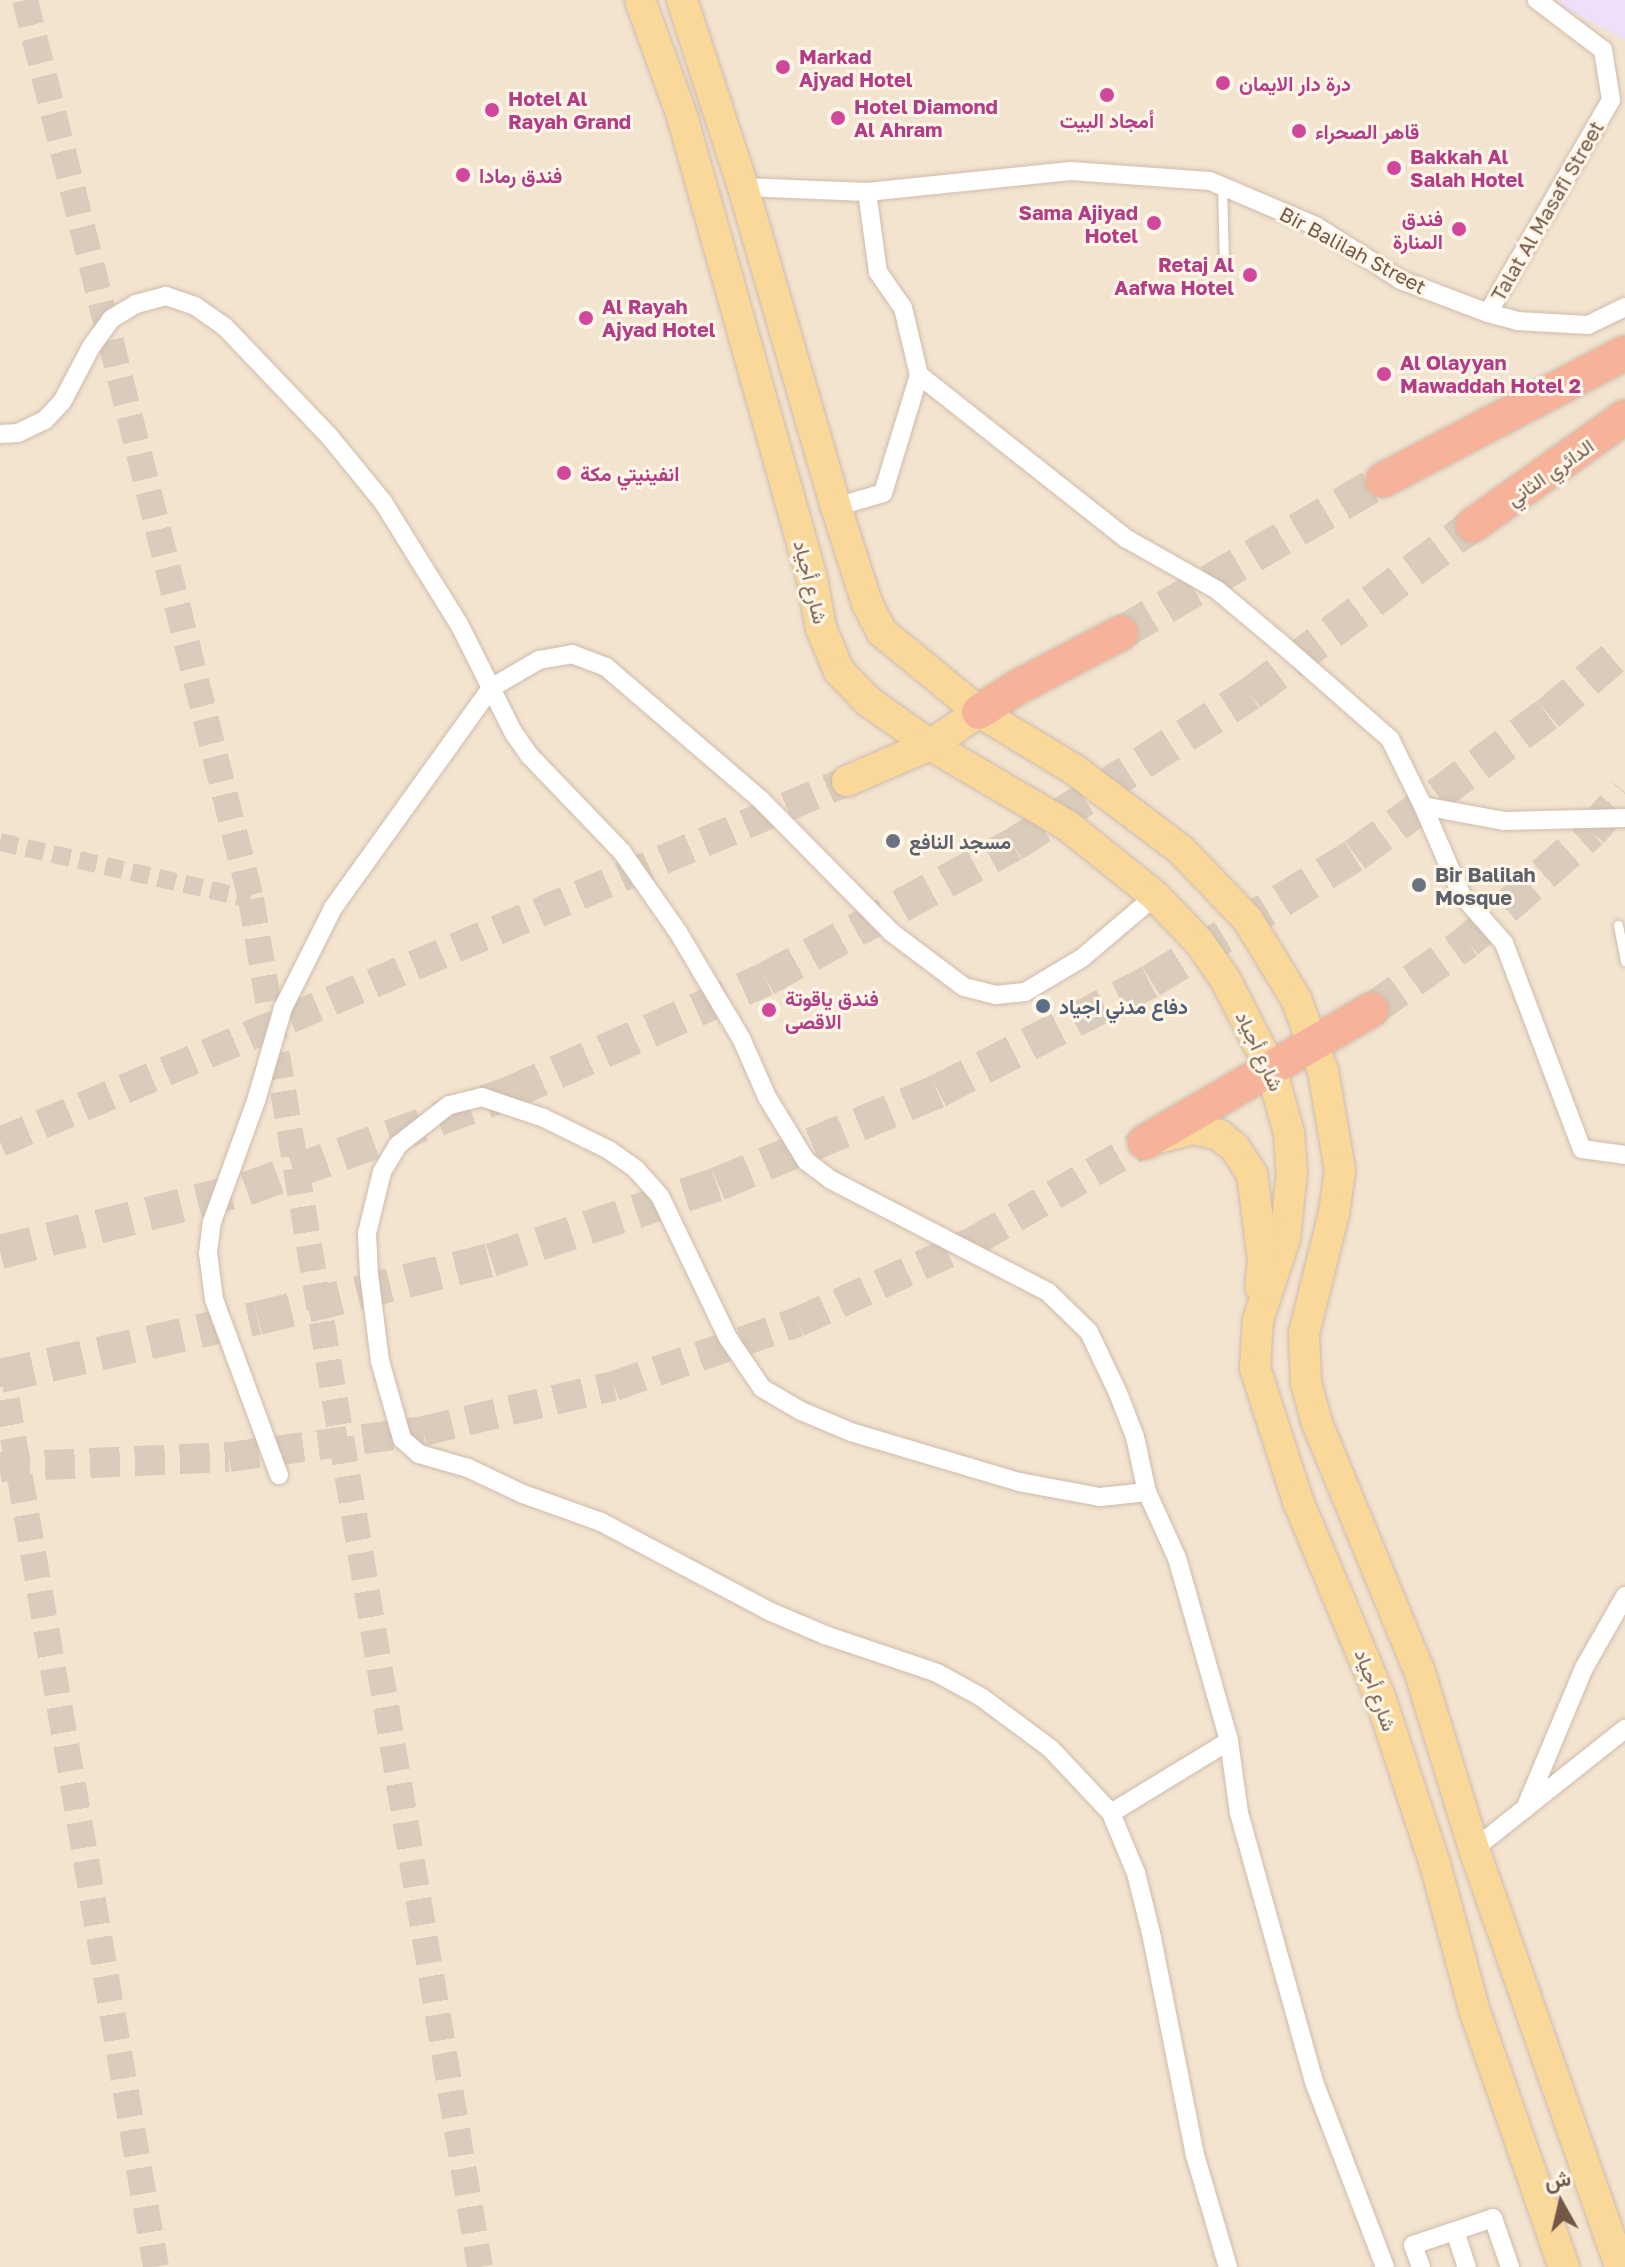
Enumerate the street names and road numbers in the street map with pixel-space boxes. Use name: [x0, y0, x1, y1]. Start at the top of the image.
street label: Talat Al Masafi Street: [1486, 117, 1608, 305]
street label: Bir Balilah Street: [1276, 201, 1430, 299]
street label: الدائري الثاني: [1502, 433, 1598, 511]
street label: شارع أجياد: [789, 538, 833, 626]
street label: شارع أجياد: [1231, 1007, 1289, 1095]
street label: شارع أجياد: [1350, 1646, 1402, 1734]

